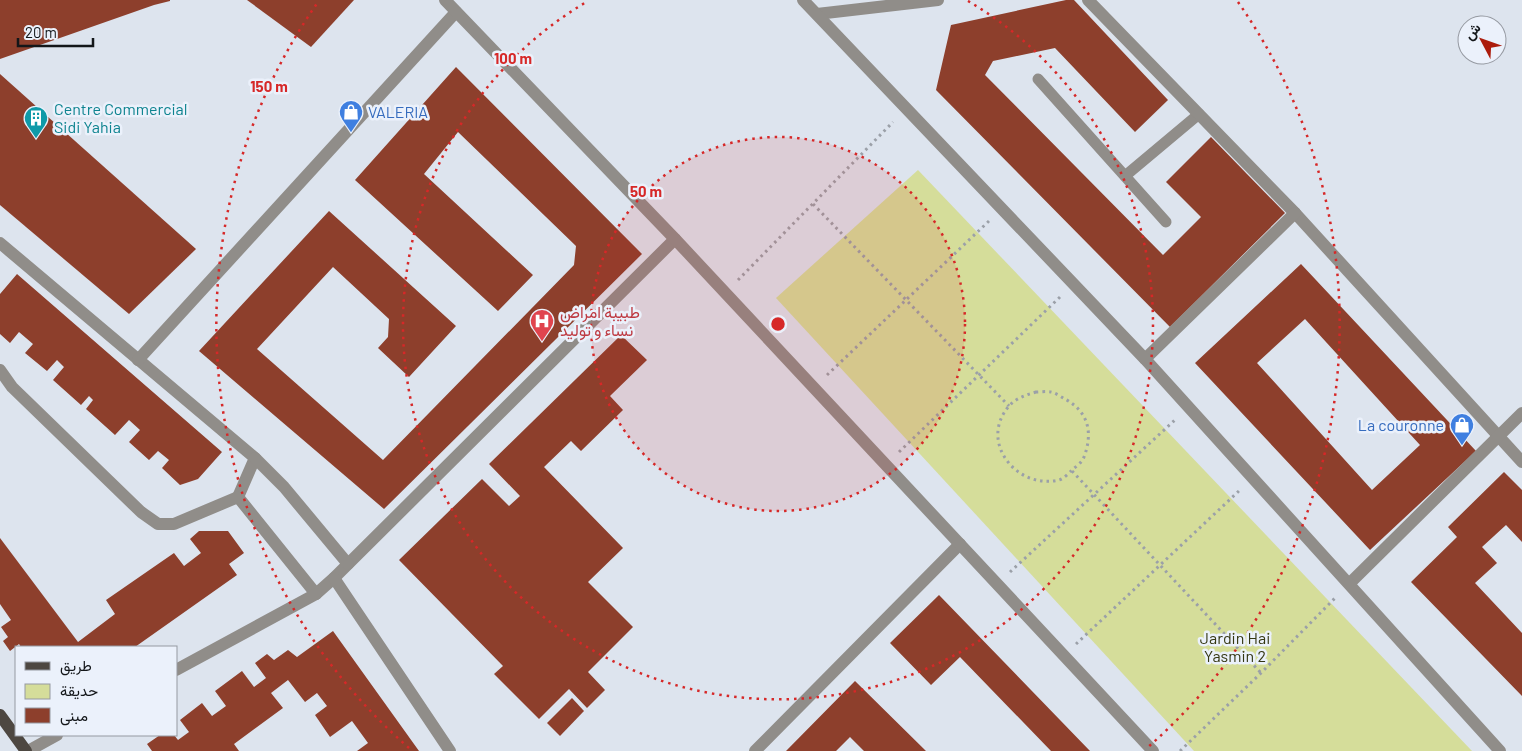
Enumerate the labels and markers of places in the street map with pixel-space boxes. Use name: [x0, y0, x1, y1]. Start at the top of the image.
place label: Centre Commercial Sidi Yahia: [54, 99, 187, 136]
shop icon: VALERIA: [338, 99, 364, 133]
place label: VALERIA: [368, 102, 428, 121]
building icon: Centre Commercial Sidi Yahia: [23, 105, 49, 139]
place label: طبيبة امراض نساء و توليد: [560, 302, 640, 341]
hospital icon: طبيبة امراض نساء و توليد: [529, 308, 555, 342]
centre of rings: [769, 315, 787, 333]
shop icon: La couronne: [1449, 412, 1475, 446]
place label: La couronne: [1358, 415, 1444, 434]

